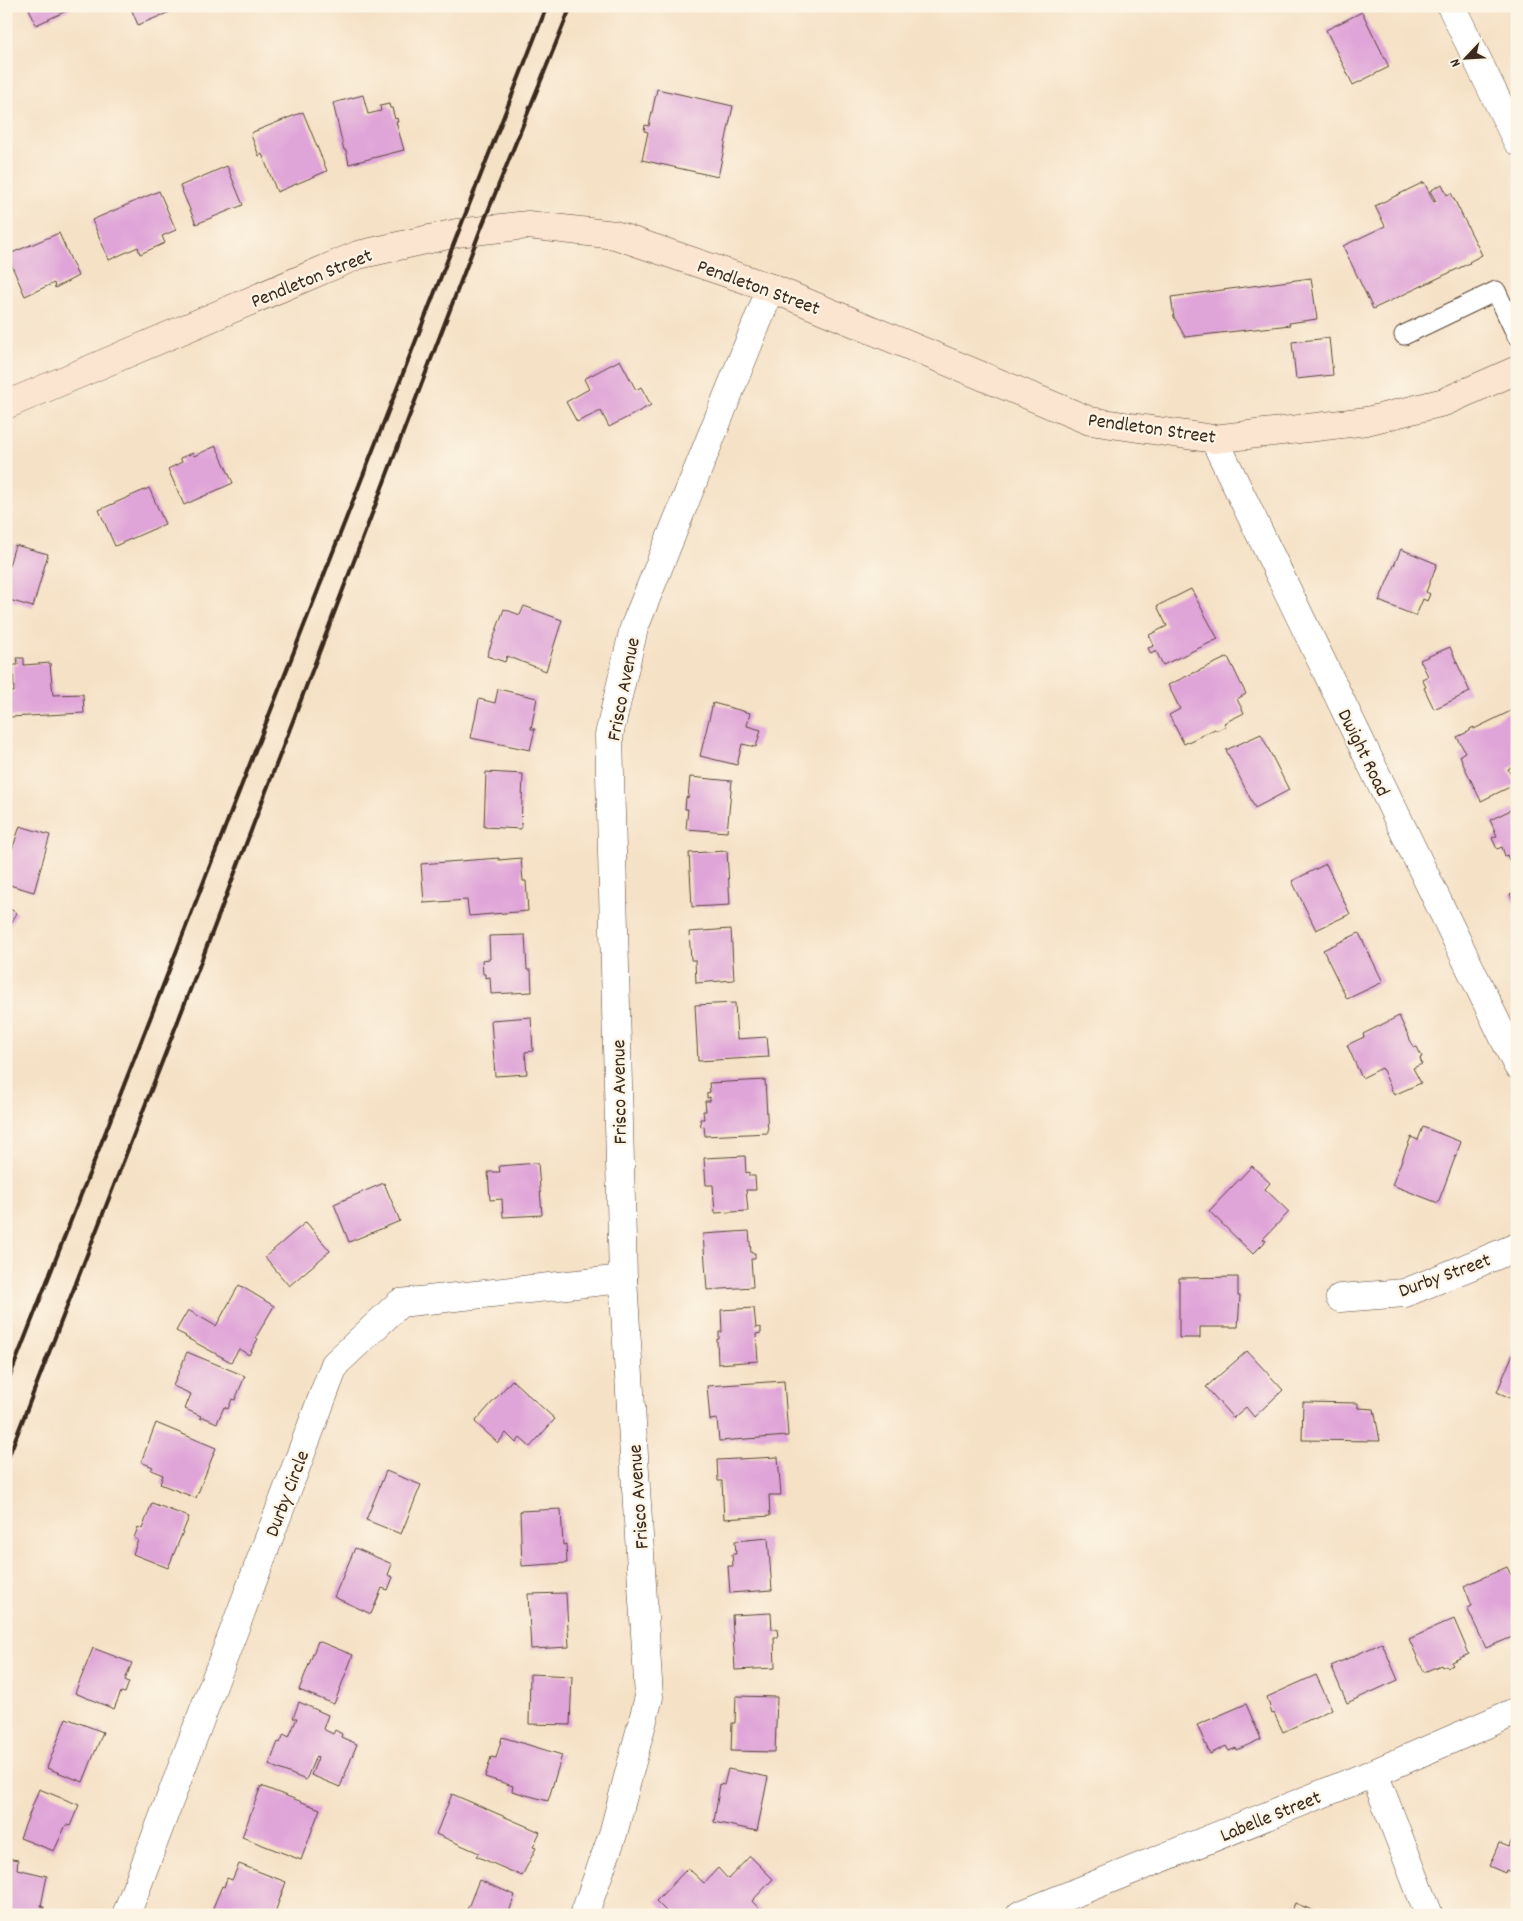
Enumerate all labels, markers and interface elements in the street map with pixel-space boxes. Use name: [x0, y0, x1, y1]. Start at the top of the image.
north arrow: [1440, 32, 1490, 82]
text: N: [1445, 55, 1467, 70]
street label: Pendleton Street: [247, 243, 377, 317]
street label: Pendleton Street: [693, 254, 823, 324]
street label: Pendleton Street: [1086, 407, 1217, 453]
street label: Frisco Avenue: [601, 635, 649, 744]
street label: Dwight Road: [1329, 705, 1396, 802]
street label: Frisco Avenue: [606, 1039, 636, 1145]
street label: Durby Street: [1395, 1247, 1495, 1306]
street label: Frisco Avenue: [622, 1443, 658, 1550]
street label: Durby Circle: [260, 1447, 318, 1541]
street label: Labelle Street: [1216, 1785, 1326, 1851]

